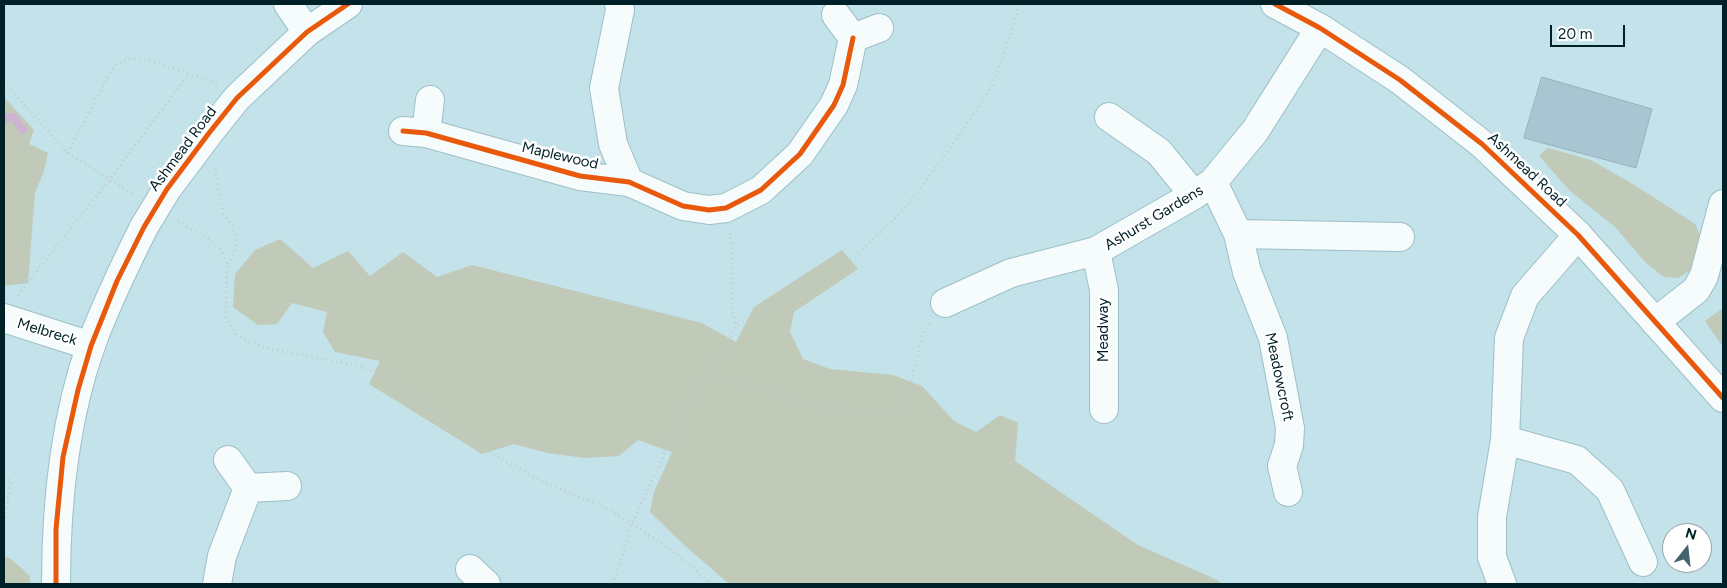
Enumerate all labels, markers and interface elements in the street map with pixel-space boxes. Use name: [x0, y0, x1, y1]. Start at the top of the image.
scale bar: [1552, 15, 1627, 47]
text: 20 m: [1558, 25, 1592, 43]
street label: Ashmead Road: [145, 103, 221, 195]
street label: Ashmead Road: [1484, 129, 1570, 211]
street label: Maplewood: [520, 138, 600, 174]
street label: Ashurst Gardens: [1101, 182, 1207, 254]
street label: Meadway: [1095, 298, 1113, 362]
street label: Melbreck: [15, 314, 79, 350]
street label: Meadowcroft: [1261, 331, 1297, 423]
north arrow: [1662, 523, 1712, 573]
text: N: [1683, 524, 1699, 544]

